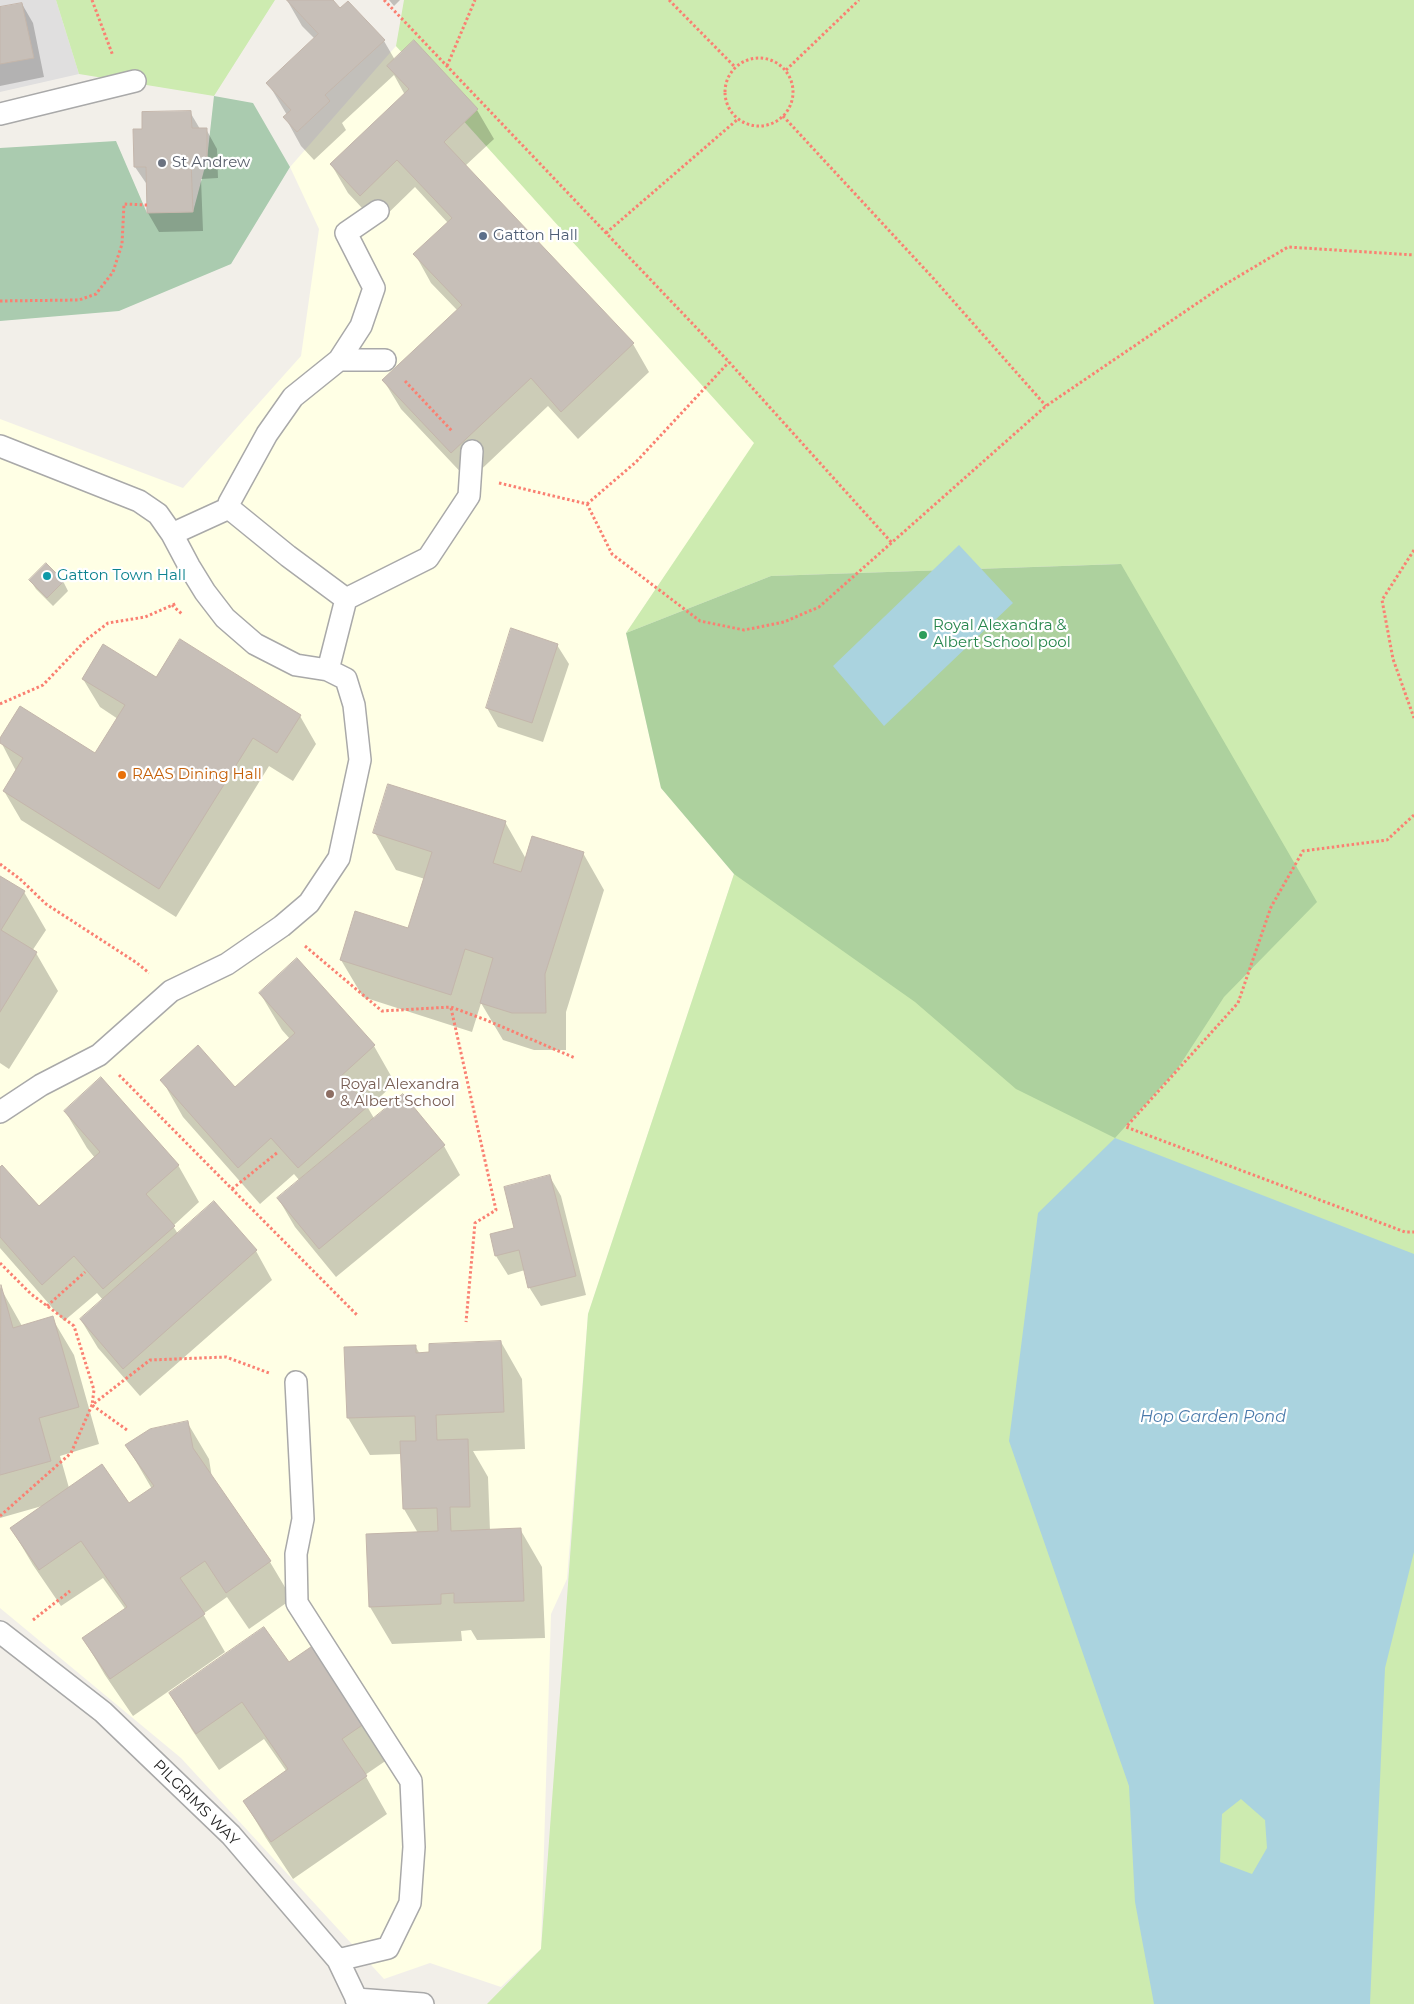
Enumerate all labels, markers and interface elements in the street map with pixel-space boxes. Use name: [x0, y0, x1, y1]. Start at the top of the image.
place label: St Andrew: [172, 154, 250, 172]
marker: St Andrew: [156, 157, 168, 169]
place label: Gatton Hall: [493, 227, 578, 245]
marker: Gatton Hall: [477, 230, 489, 242]
place label: Gatton Town Hall: [57, 567, 186, 585]
marker: Gatton Town Hall: [41, 570, 53, 582]
place label: Royal Alexandra & Albert School pool: [933, 617, 1071, 652]
marker: Royal Alexandra & Albert School pool: [917, 629, 929, 641]
place label: RAAS Dining Hall: [132, 766, 262, 784]
marker: RAAS Dining Hall: [116, 769, 128, 781]
place label: Royal Alexandra & Albert School: [340, 1076, 460, 1111]
marker: Royal Alexandra & Albert School: [324, 1088, 336, 1100]
water label: Hop Garden Pond: [1140, 1407, 1286, 1427]
street label: PILGRIMS WAY: [149, 1756, 243, 1850]

